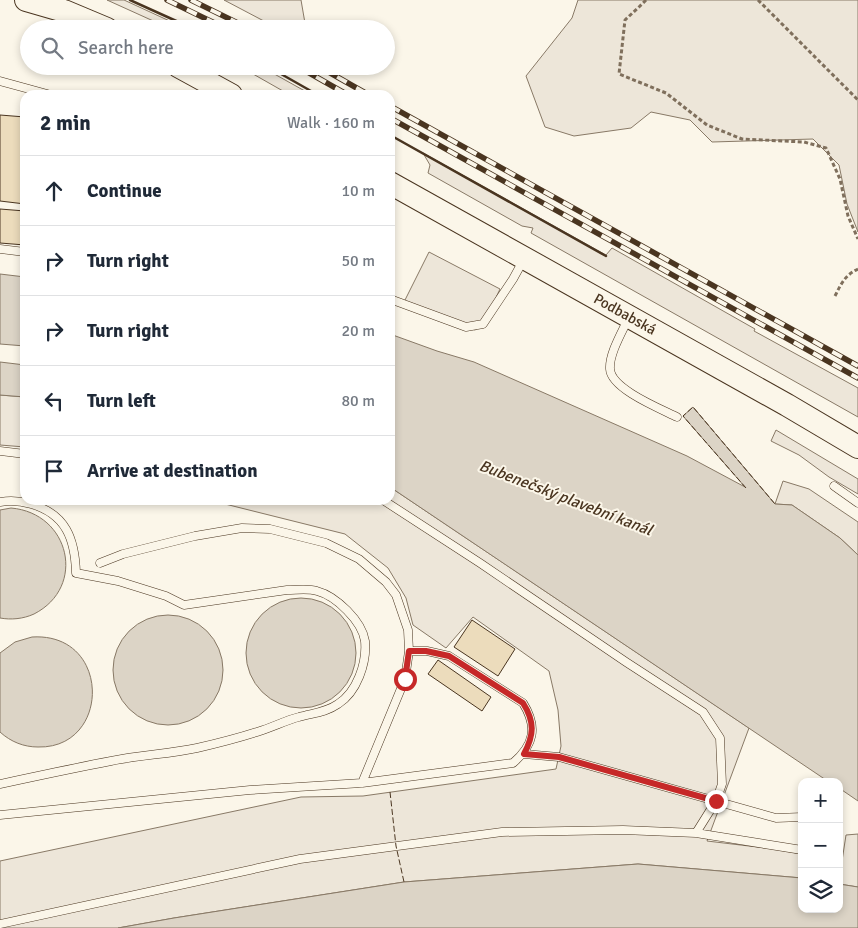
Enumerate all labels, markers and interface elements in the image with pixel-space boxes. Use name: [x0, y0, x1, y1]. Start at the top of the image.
search box: [20, 20, 395, 75]
icon: search: [38, 34, 66, 62]
text: Search here: [78, 36, 174, 60]
text: 2 min: [40, 110, 91, 136]
text: Walk · 160 m: [287, 113, 375, 133]
icon: ahead: [40, 177, 68, 205]
text: Continue: [87, 179, 162, 203]
text: 10 m: [341, 181, 375, 201]
icon: right: [40, 247, 68, 275]
text: Turn right: [87, 249, 169, 273]
text: 50 m: [341, 251, 375, 271]
street label: Podbabská: [590, 289, 660, 339]
icon: right: [40, 317, 68, 345]
text: Turn right: [87, 319, 169, 343]
text: 20 m: [341, 321, 375, 341]
icon: left: [40, 387, 68, 415]
text: Turn left: [87, 389, 156, 413]
text: 80 m: [341, 391, 375, 411]
water label: Bubenečský plavební kanál: [476, 456, 656, 541]
icon: arrive: [40, 457, 68, 485]
text: Arrive at destination: [87, 459, 258, 483]
route start: [394, 668, 417, 691]
map controls: [798, 778, 843, 913]
button: +: [798, 778, 843, 823]
route end: [705, 790, 728, 813]
button: −: [798, 823, 843, 868]
button: layers: [798, 868, 843, 913]

